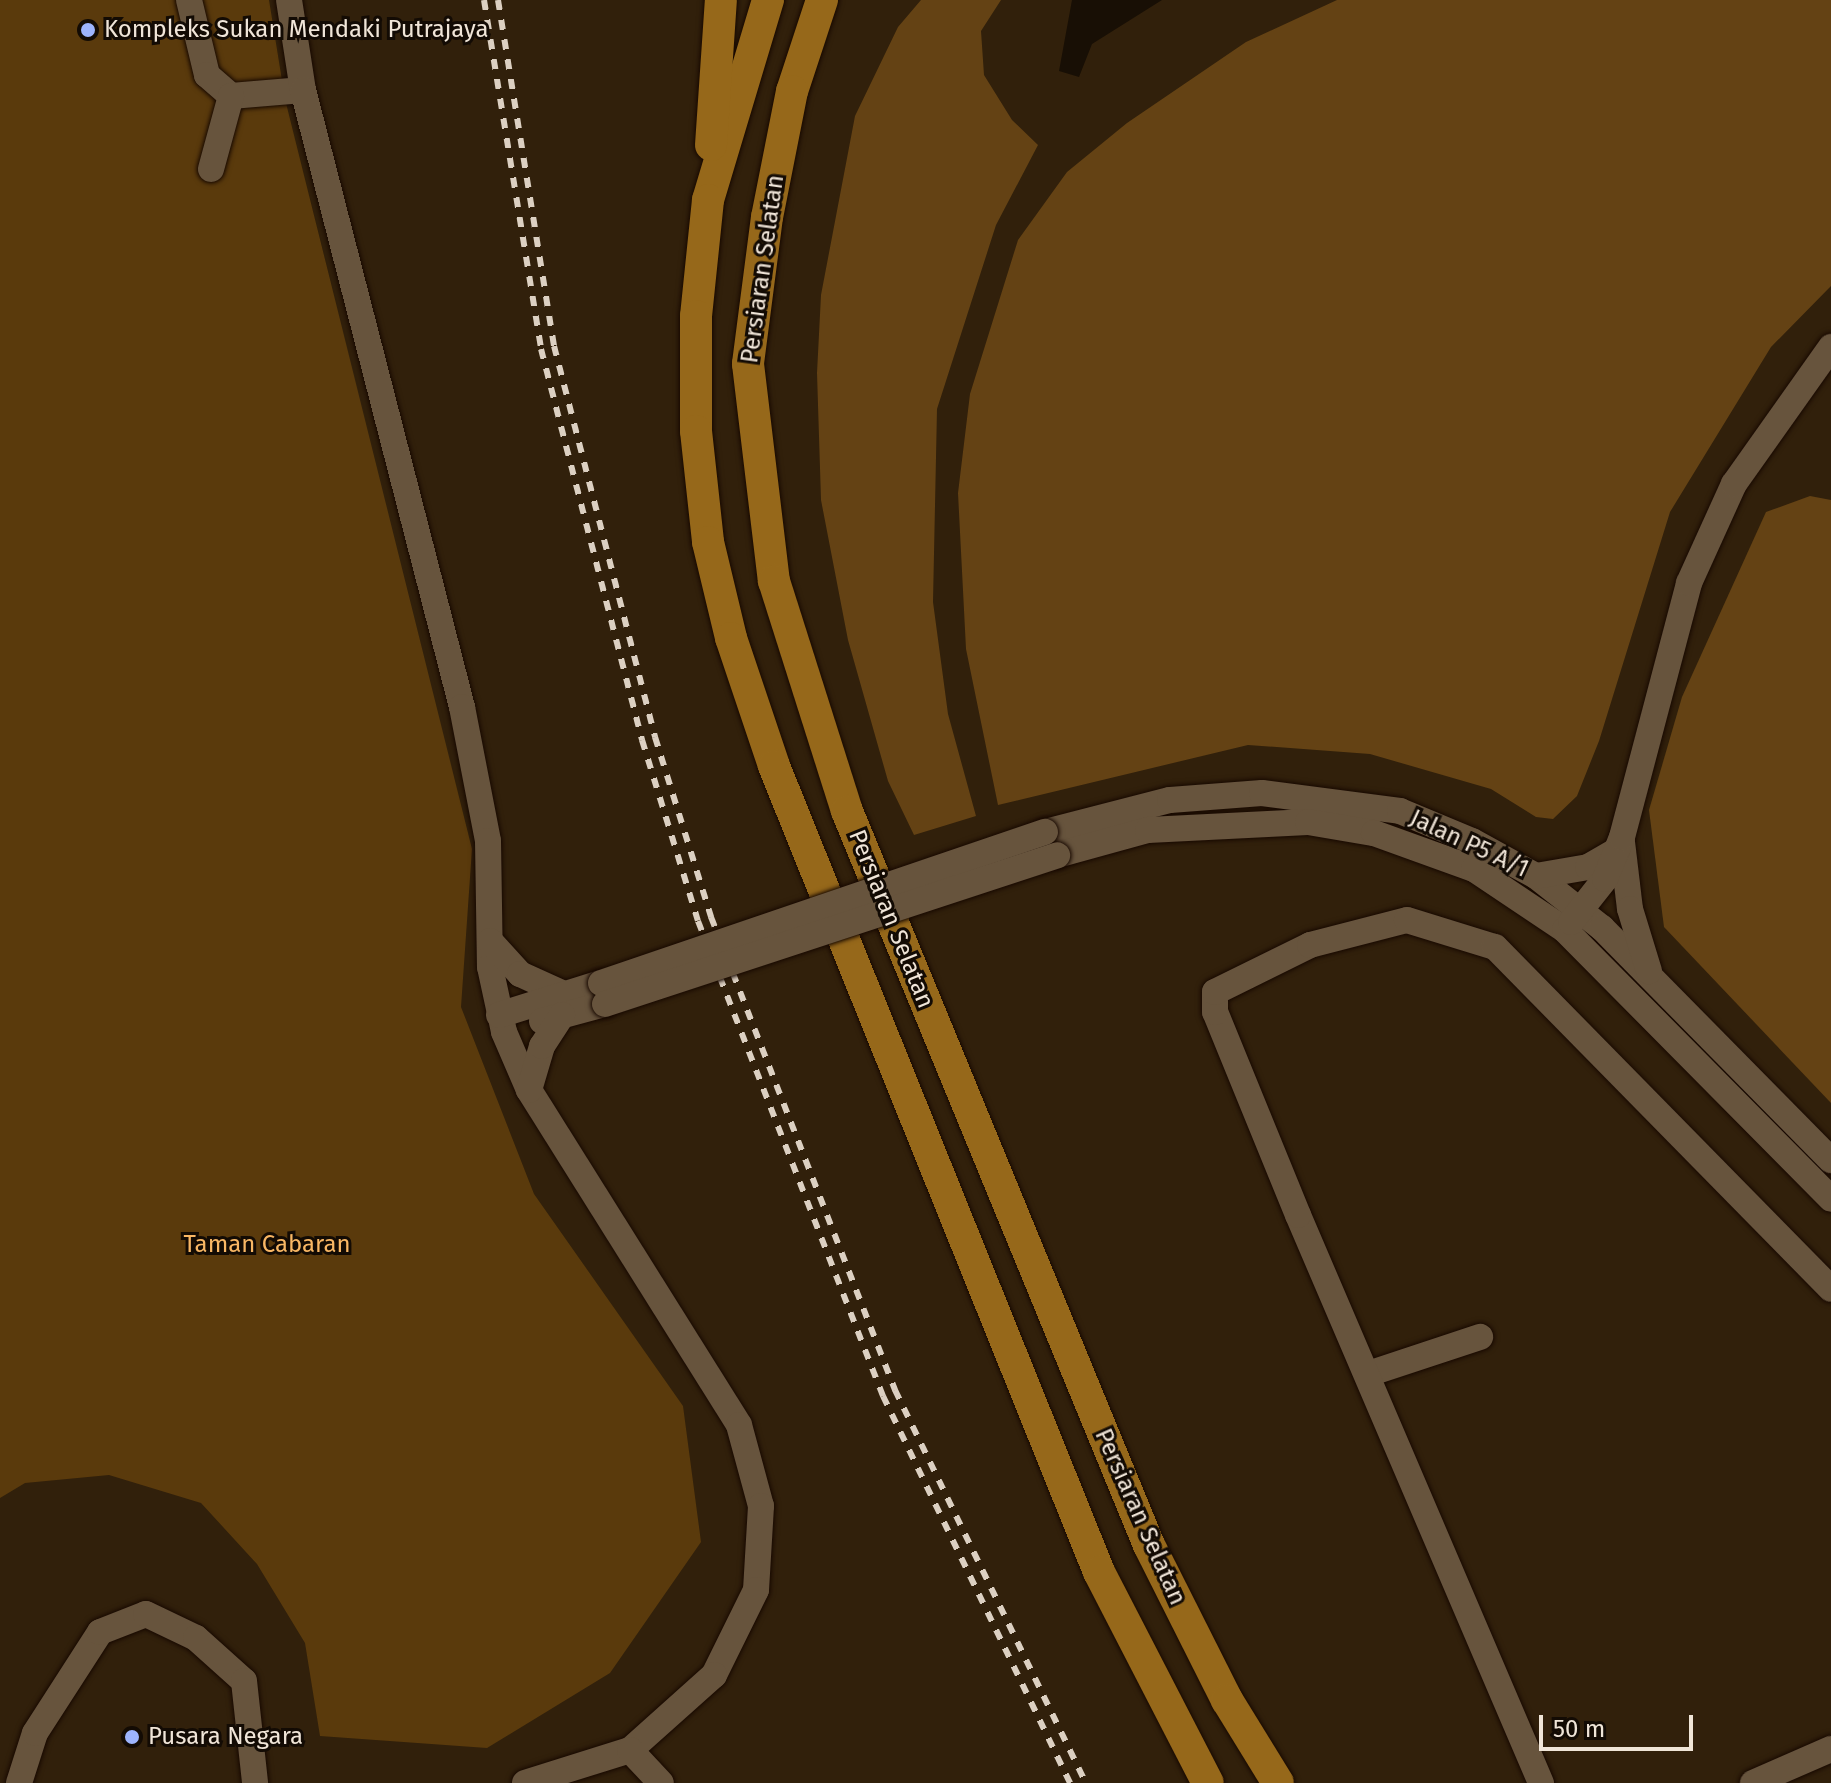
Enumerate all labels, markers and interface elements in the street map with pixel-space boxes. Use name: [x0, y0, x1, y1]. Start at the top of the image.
place label: Kompleks Sukan Mendaki Putrajaya: [104, 16, 489, 44]
marker: Kompleks Sukan Mendaki Putrajaya: [79, 21, 97, 39]
street label: Persiaran Selatan: [736, 173, 790, 365]
street label: Jalan P5 A/1: [1405, 804, 1533, 884]
street label: Persiaran Selatan: [842, 826, 940, 1012]
park label: Taman Cabaran: [183, 1231, 351, 1259]
street label: Persiaran Selatan: [1088, 1424, 1192, 1610]
scale bar: [1543, 1699, 1697, 1749]
text: 50 m: [1553, 1715, 1605, 1743]
place label: Pusara Negara: [148, 1723, 303, 1751]
marker: Pusara Negara: [123, 1728, 141, 1746]

